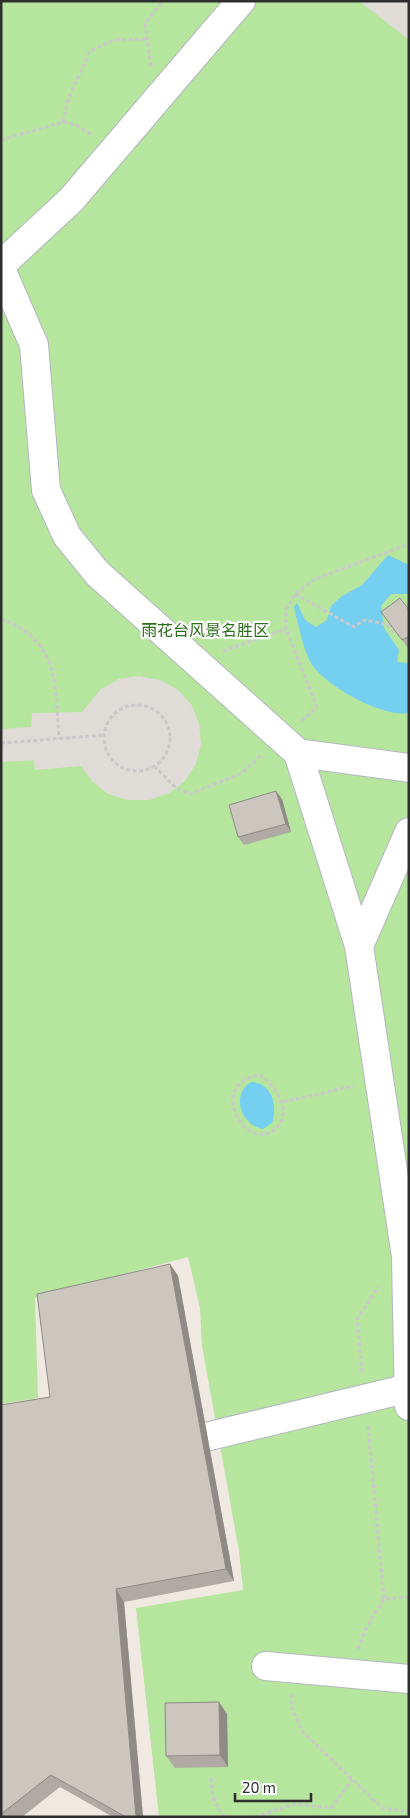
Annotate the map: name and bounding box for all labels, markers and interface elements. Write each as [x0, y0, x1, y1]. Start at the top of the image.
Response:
park label: 雨花台风景名胜区 [141, 620, 269, 639]
scale bar [235, 1770, 311, 1802]
text: 20 m [242, 1778, 276, 1796]

